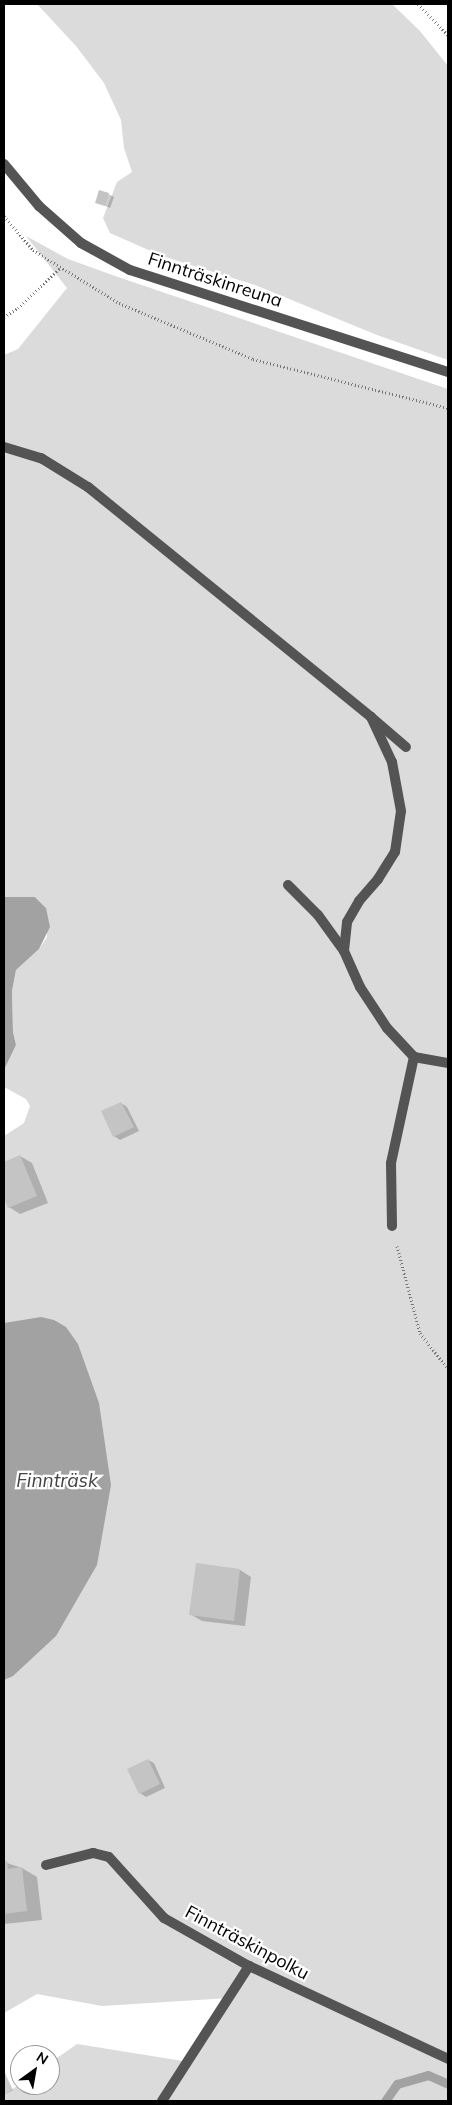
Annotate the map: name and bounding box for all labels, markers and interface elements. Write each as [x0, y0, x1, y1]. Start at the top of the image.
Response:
street label: Finnträskinreuna [145, 248, 285, 312]
water label: Finnträsk [16, 1470, 98, 1492]
street label: Finnträskinpolku [181, 1901, 313, 1985]
north arrow [10, 2045, 60, 2095]
text: N [33, 2048, 52, 2069]

